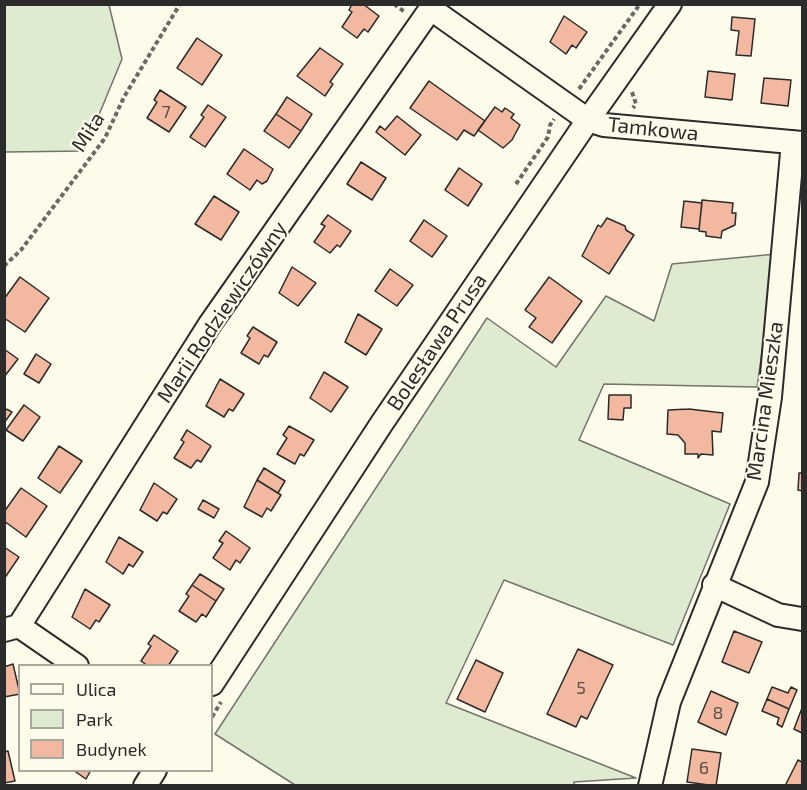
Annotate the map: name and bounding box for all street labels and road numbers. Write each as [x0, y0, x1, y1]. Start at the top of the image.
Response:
street label: Miła [66, 108, 110, 156]
street label: Tamkowa [606, 112, 700, 146]
street label: Marii Rodziewiczówny [152, 216, 292, 408]
street label: Bolesława Prusa [382, 269, 492, 415]
street label: Marcina Mieszka [741, 320, 789, 482]

